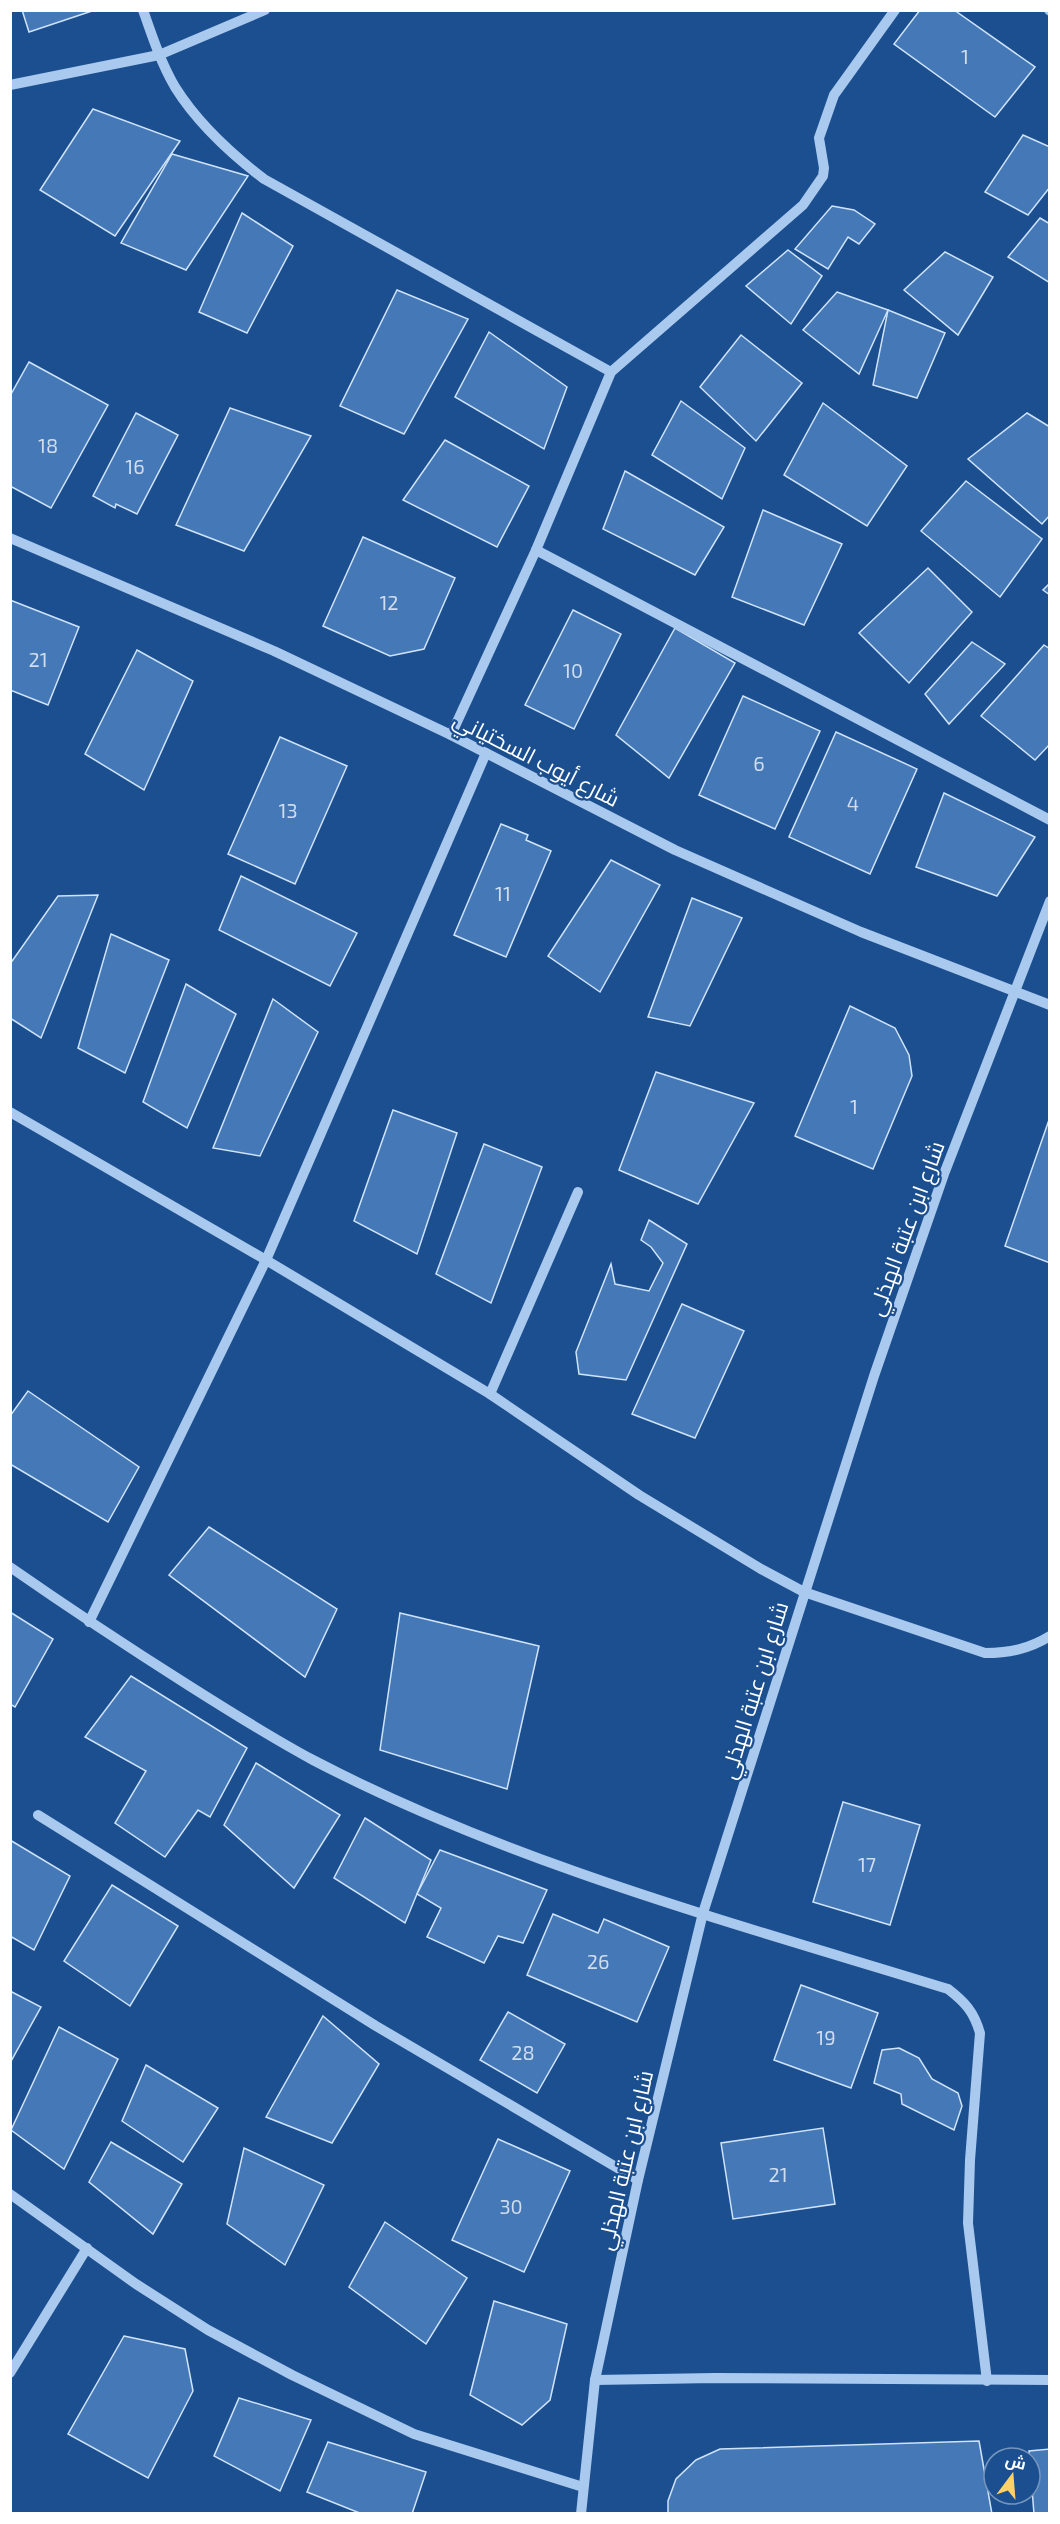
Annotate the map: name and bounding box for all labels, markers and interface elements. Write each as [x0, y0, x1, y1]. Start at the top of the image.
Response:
house number: 1 [961, 44, 969, 68]
house number: 18 [38, 433, 58, 457]
house number: 16 [125, 454, 145, 478]
house number: 12 [379, 590, 399, 614]
house number: 21 [28, 647, 48, 671]
house number: 10 [563, 658, 583, 682]
street label: شارع أيوب السختياني [447, 705, 625, 816]
house number: 6 [753, 751, 765, 775]
house number: 4 [847, 791, 859, 815]
house number: 13 [278, 798, 298, 822]
house number: 11 [495, 881, 511, 905]
house number: 1 [850, 1094, 858, 1118]
street label: شارع ابن عتبة الهذلي [861, 1137, 953, 1321]
street label: شارع ابن عتبة الهذلي [714, 1598, 797, 1783]
house number: 17 [858, 1852, 876, 1876]
house number: 26 [587, 1949, 609, 1973]
house number: 19 [816, 2025, 836, 2049]
house number: 28 [511, 2040, 535, 2064]
street label: شارع ابن عتبة الهذلي [591, 2067, 662, 2254]
house number: 21 [768, 2162, 788, 2186]
house number: 30 [499, 2194, 523, 2218]
north arrow [982, 2446, 1042, 2506]
text: ش [1004, 2449, 1029, 2474]

